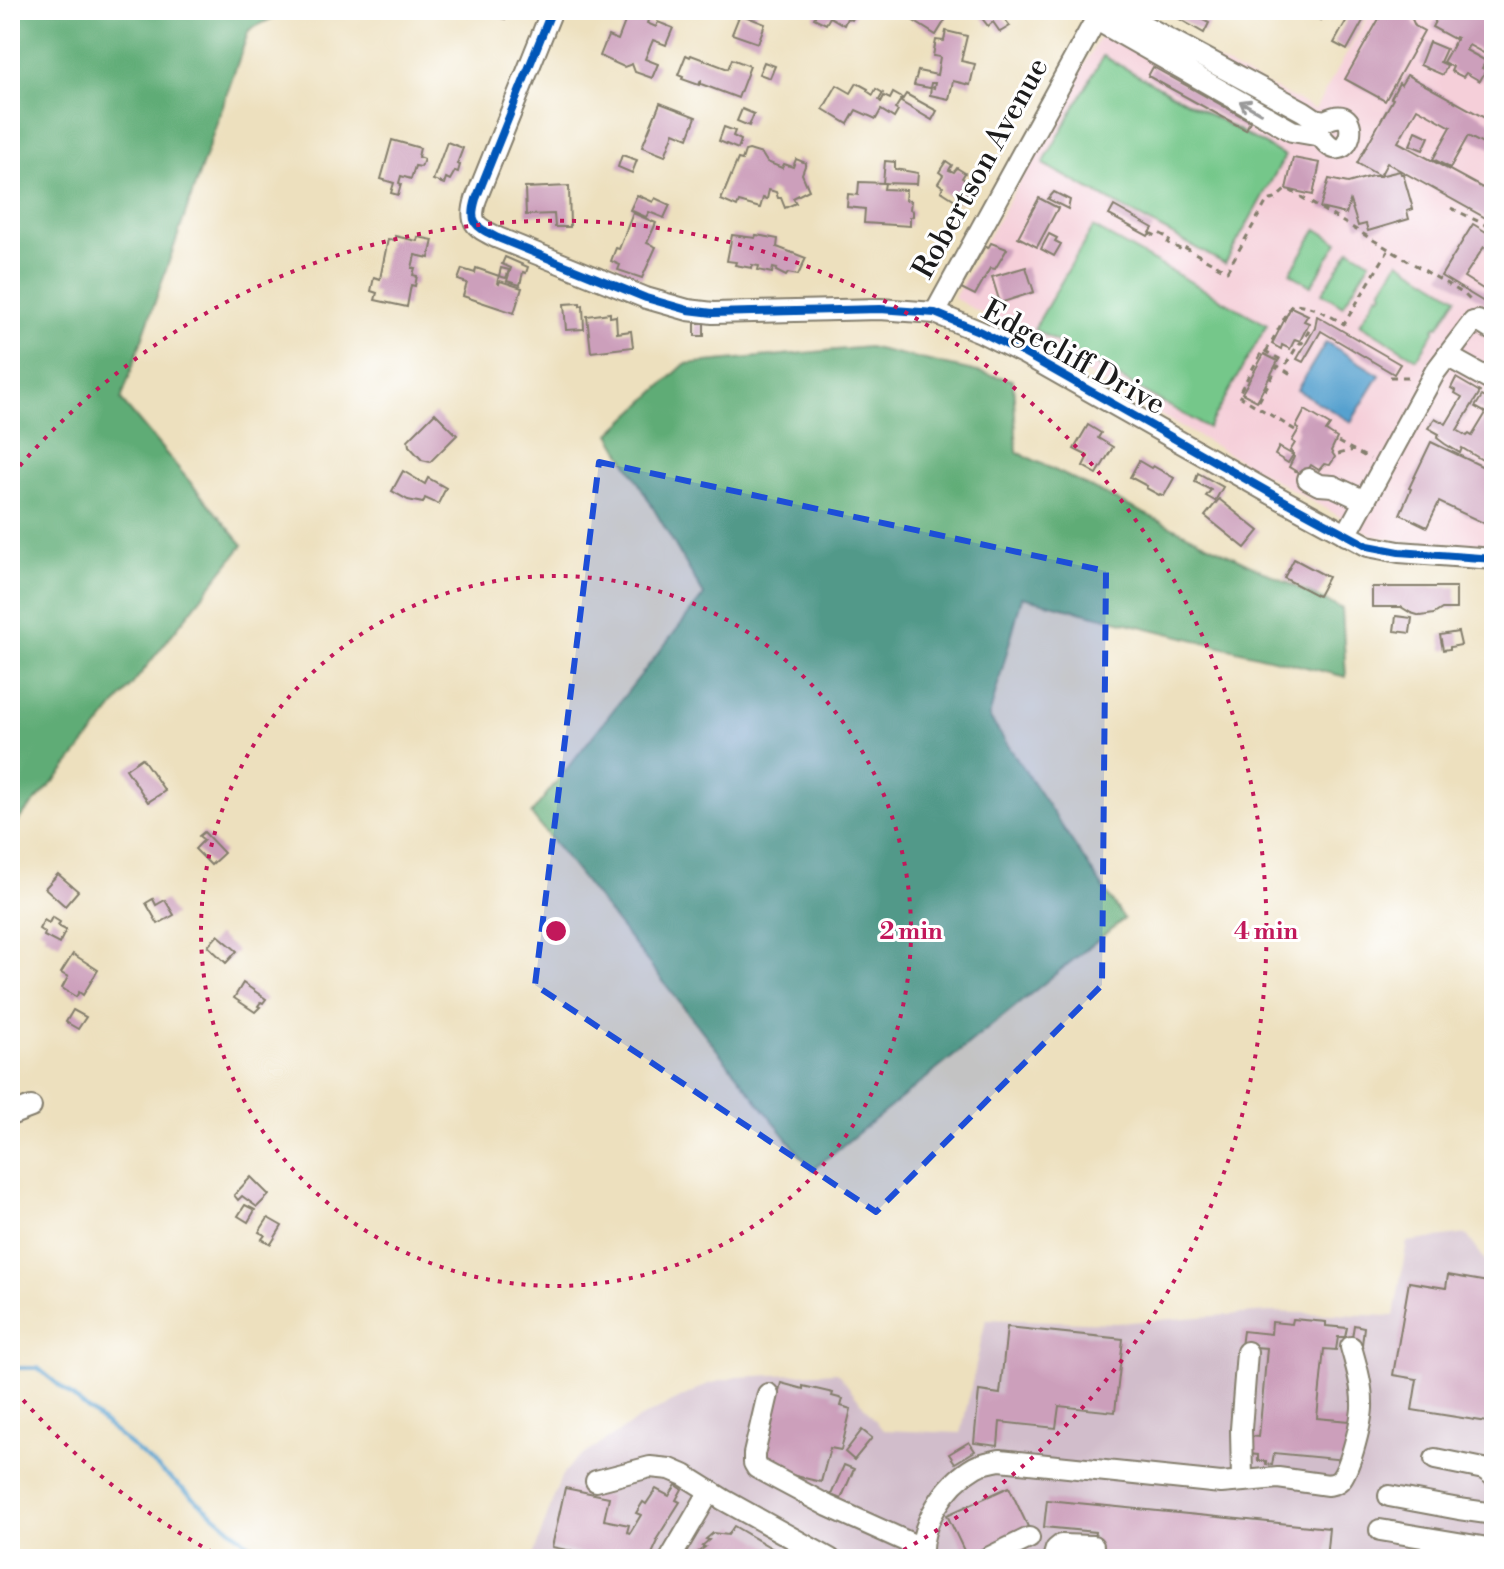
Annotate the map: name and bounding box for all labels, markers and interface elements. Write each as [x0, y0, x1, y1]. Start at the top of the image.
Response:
street label: Robertson Avenue [904, 51, 1057, 286]
one-way arrow [1239, 98, 1262, 114]
street label: Edgecliff Drive [975, 292, 1172, 424]
centre of rings [542, 917, 570, 945]
text: 2 min [879, 917, 943, 947]
text: 4 min [1234, 917, 1298, 947]

